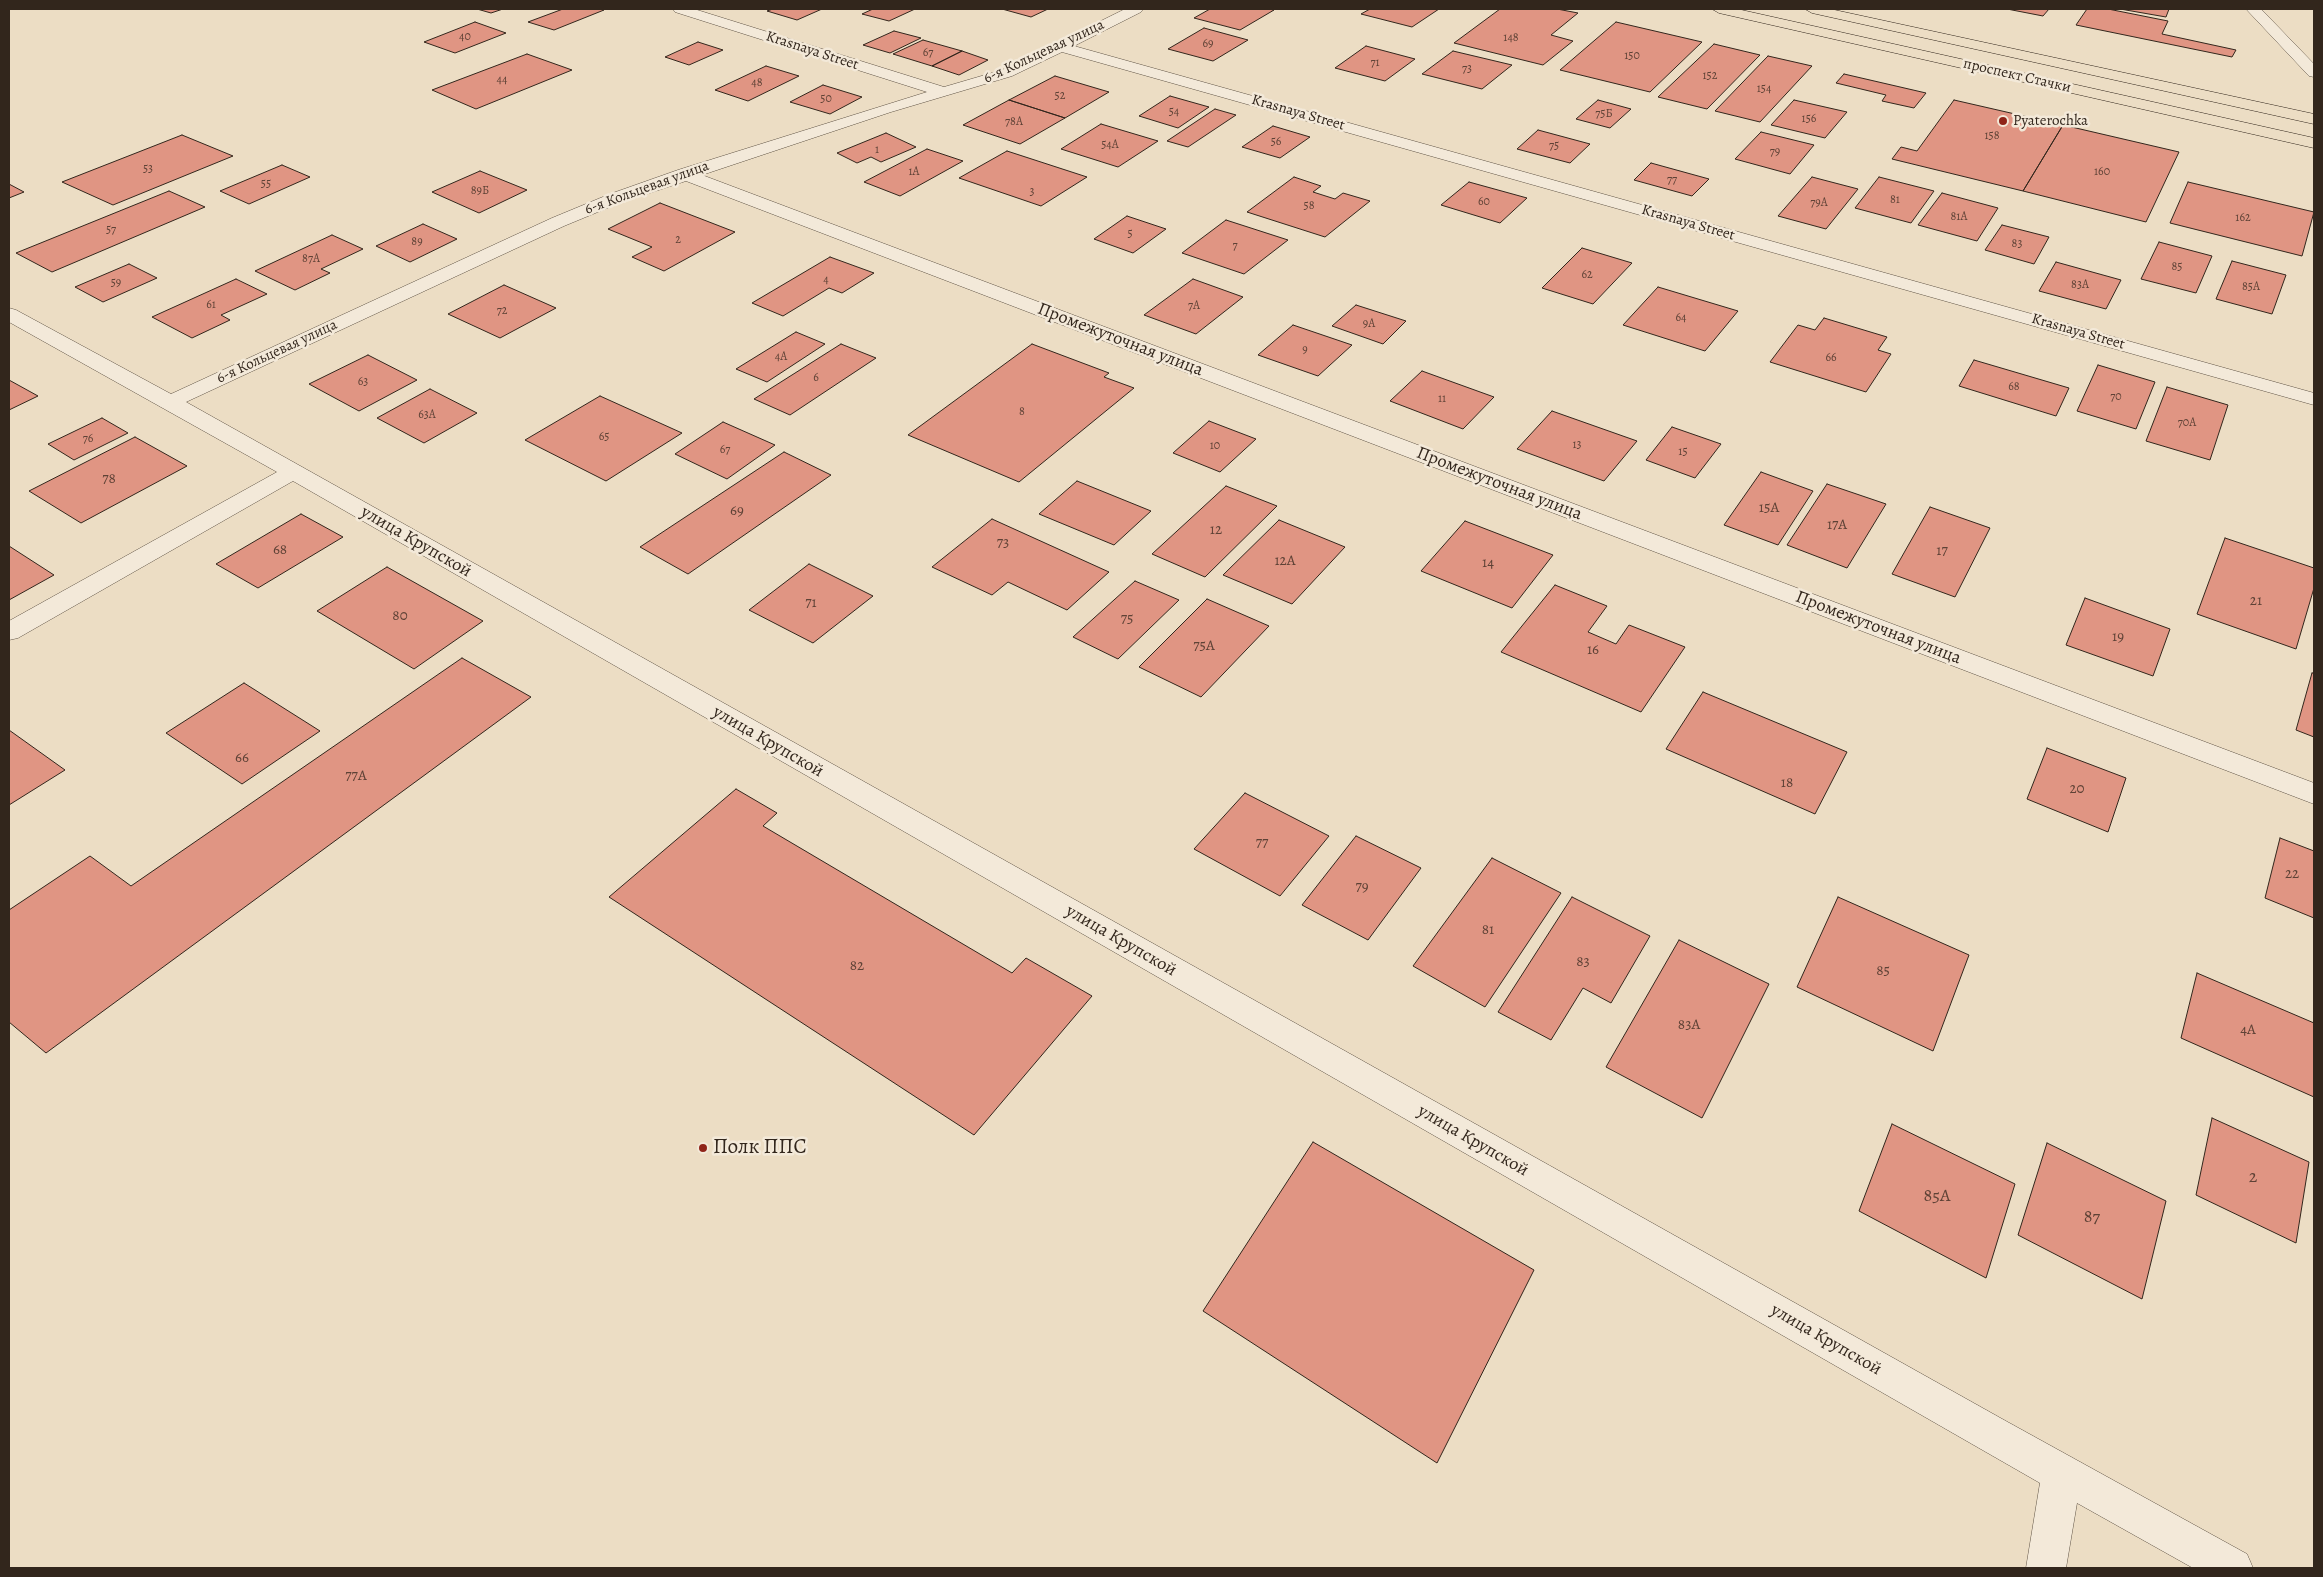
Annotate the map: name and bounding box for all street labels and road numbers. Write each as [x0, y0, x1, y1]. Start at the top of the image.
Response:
street label: 6-я Кольцевая улица [981, 16, 1107, 88]
street label: Krasnaya Street [763, 28, 861, 74]
street label: проспект Стачки [1961, 55, 2073, 97]
street label: Krasnaya Street [1249, 91, 1347, 135]
street label: 6-я Кольцевая улица [582, 157, 712, 219]
street label: Krasnaya Street [1639, 201, 1737, 245]
street label: Промежуточная улица [1034, 298, 1206, 382]
street label: Krasnaya Street [2029, 310, 2127, 354]
street label: 6-я Кольцевая улица [214, 316, 340, 388]
street label: Промежуточная улица [1413, 442, 1585, 526]
street label: улица Крупской [357, 501, 475, 583]
street label: Промежуточная улица [1792, 586, 1964, 670]
street label: улица Крупской [709, 701, 827, 783]
street label: улица Крупской [1062, 900, 1180, 982]
street label: улица Крупской [1414, 1100, 1532, 1182]
street label: улица Крупской [1767, 1299, 1885, 1381]

